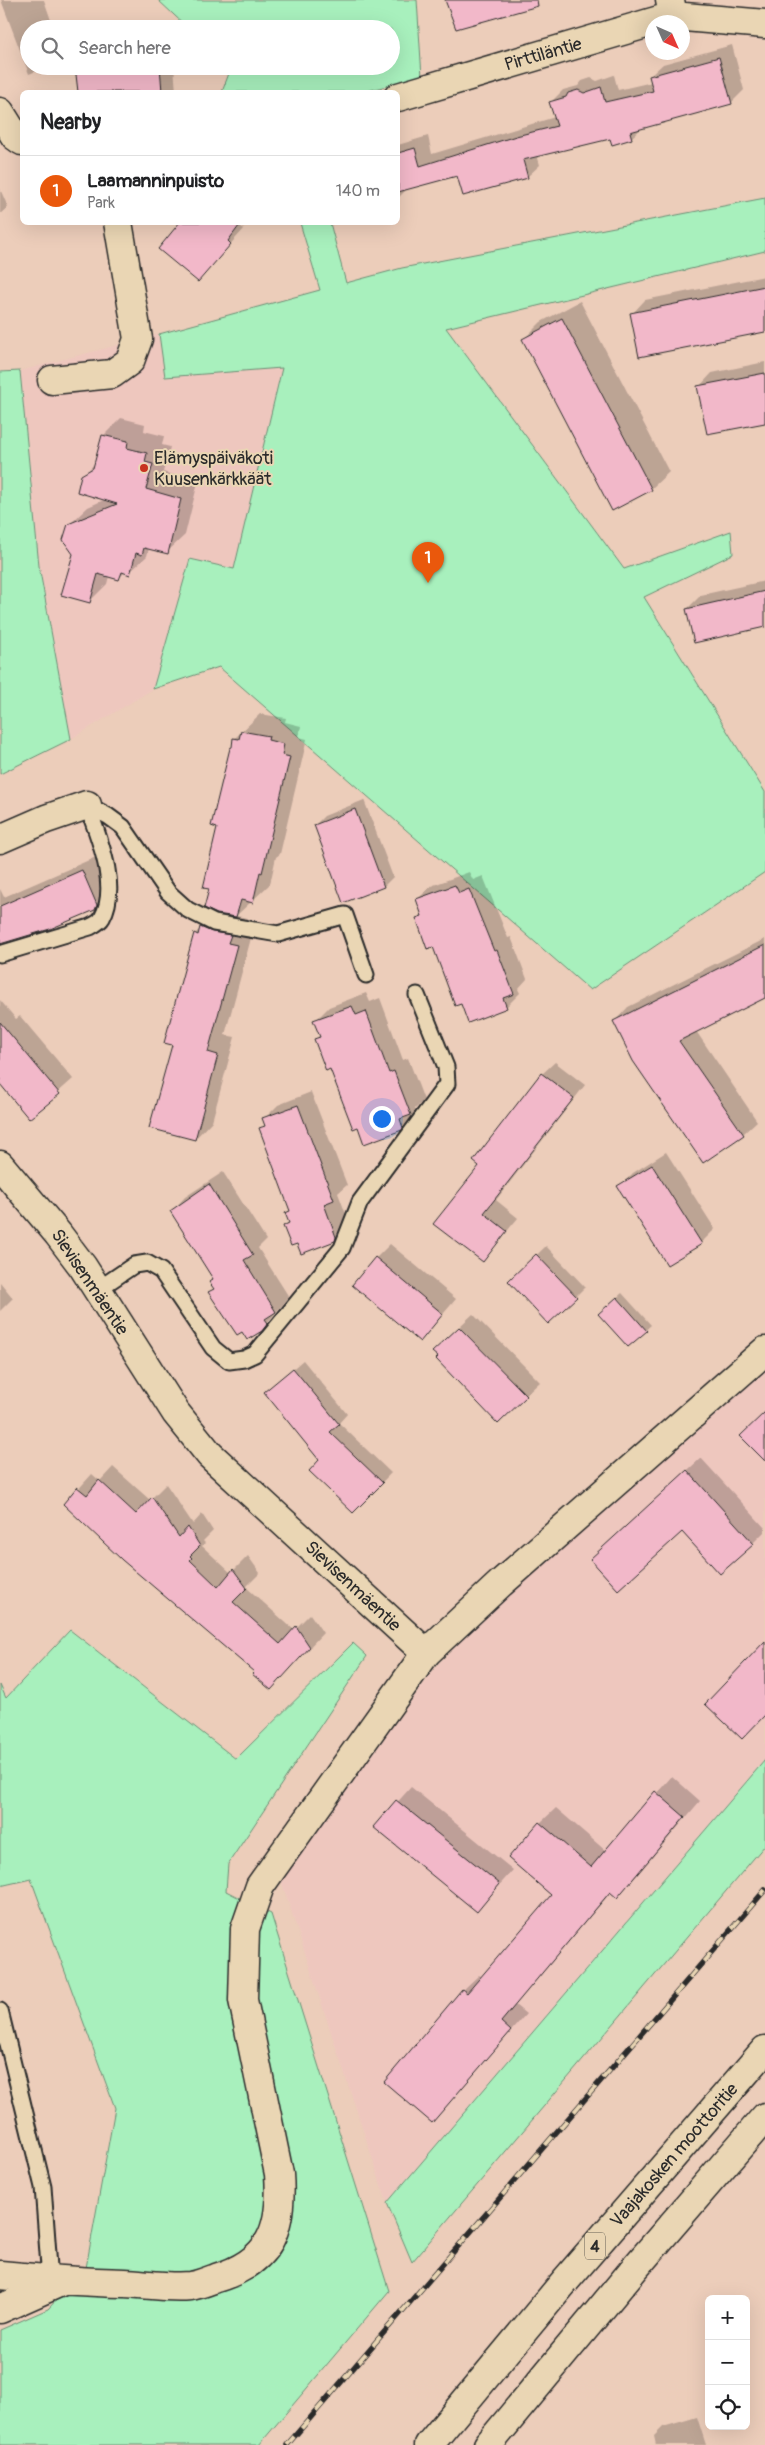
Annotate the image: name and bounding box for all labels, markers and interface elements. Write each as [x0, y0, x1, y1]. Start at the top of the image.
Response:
north arrow [645, 15, 690, 60]
search box [20, 20, 400, 75]
street label: Pirttiläntie [502, 32, 585, 76]
icon: search [38, 34, 66, 62]
text: Search here [78, 36, 171, 60]
text: Nearby [40, 109, 101, 136]
text: Laamanninpuisto [87, 169, 224, 193]
text: 1 [53, 181, 59, 201]
text: 140 m [336, 181, 380, 201]
text: Park [87, 193, 115, 213]
place label: Elämyspäiväkoti Kuusenkärkkäät [154, 447, 273, 491]
marker: Elämyspäiväkoti Kuusenkärkkäät [138, 462, 150, 474]
pin: 1 [412, 542, 444, 583]
your location [369, 1106, 395, 1132]
street label: Sievisenmäentie [46, 1225, 134, 1340]
street label: Sievisenmäentie [300, 1536, 406, 1637]
street label: Vaajakosken moottoritie [605, 2078, 743, 2232]
road number: 4 [585, 2232, 605, 2260]
map controls [705, 2295, 750, 2430]
button: + [705, 2295, 750, 2340]
button: − [705, 2340, 750, 2385]
button: locate [705, 2385, 750, 2430]

